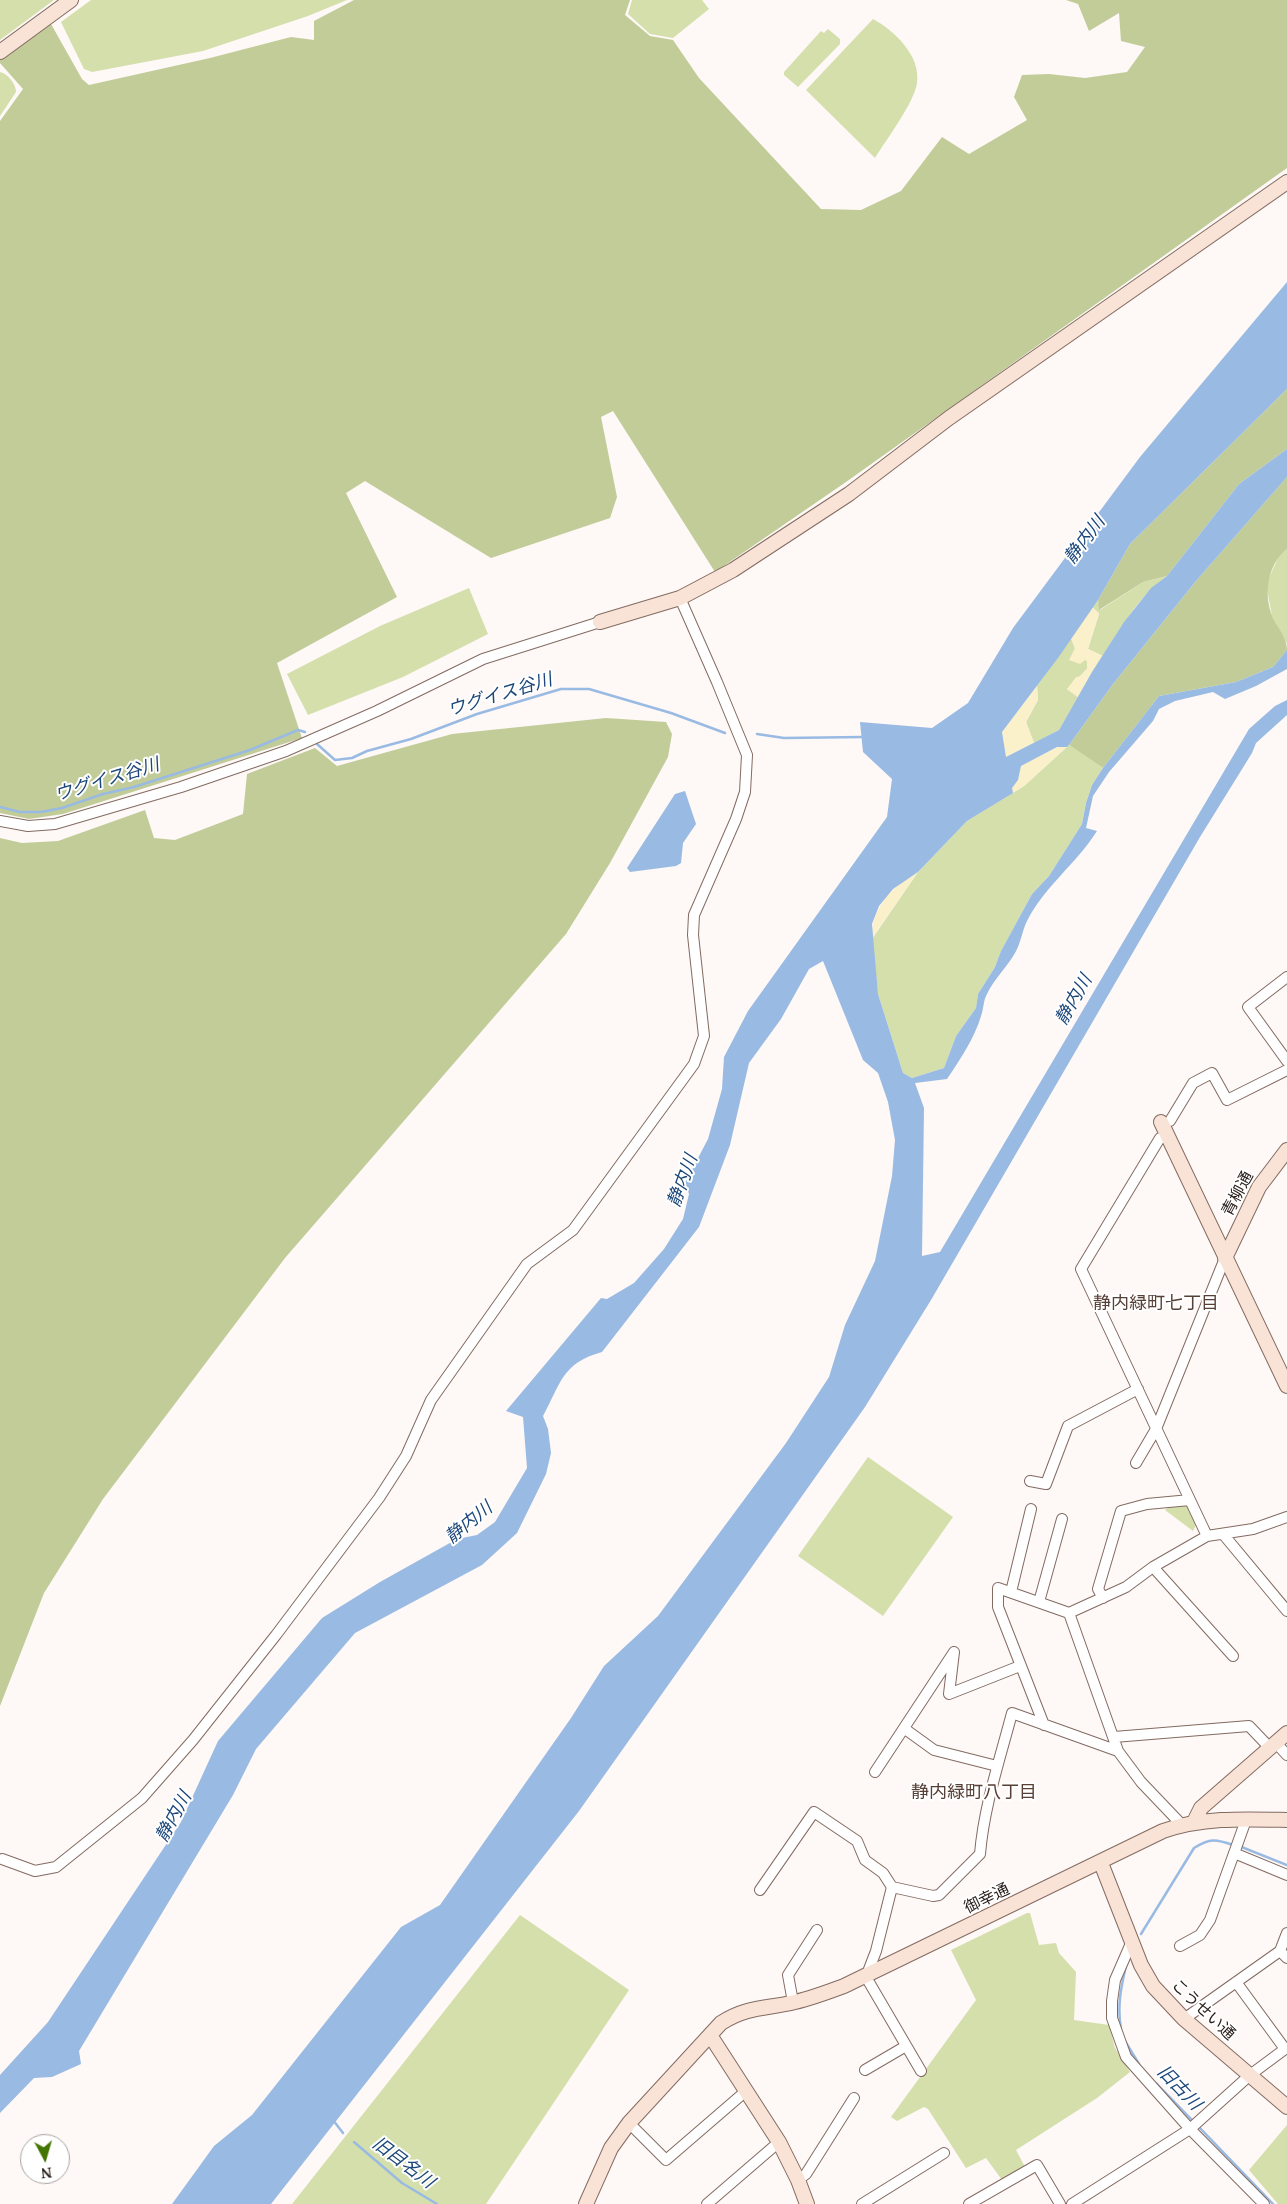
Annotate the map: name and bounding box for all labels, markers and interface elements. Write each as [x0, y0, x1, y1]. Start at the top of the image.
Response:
water label: 静内川 [1060, 512, 1110, 568]
water label: ウグイス谷川 [445, 669, 555, 721]
water label: ウグイス谷川 [52, 754, 162, 806]
water label: 静内川 [1051, 971, 1097, 1029]
water label: 静内川 [664, 1152, 702, 1210]
street label: 青柳通 [1218, 1168, 1258, 1220]
district label: 静内緑町七丁目 [1093, 1293, 1219, 1315]
water label: 静内川 [441, 1498, 497, 1548]
district label: 静内緑町八丁目 [911, 1782, 1037, 1804]
water label: 静内川 [151, 1788, 197, 1846]
street label: 御幸通 [961, 1880, 1013, 1918]
street label: こうせい通 [1167, 1976, 1239, 2044]
water label: 旧古川 [1152, 2061, 1206, 2115]
water label: 旧目名川 [368, 2133, 438, 2193]
north arrow [20, 2134, 70, 2184]
text: N [40, 2163, 53, 2183]

